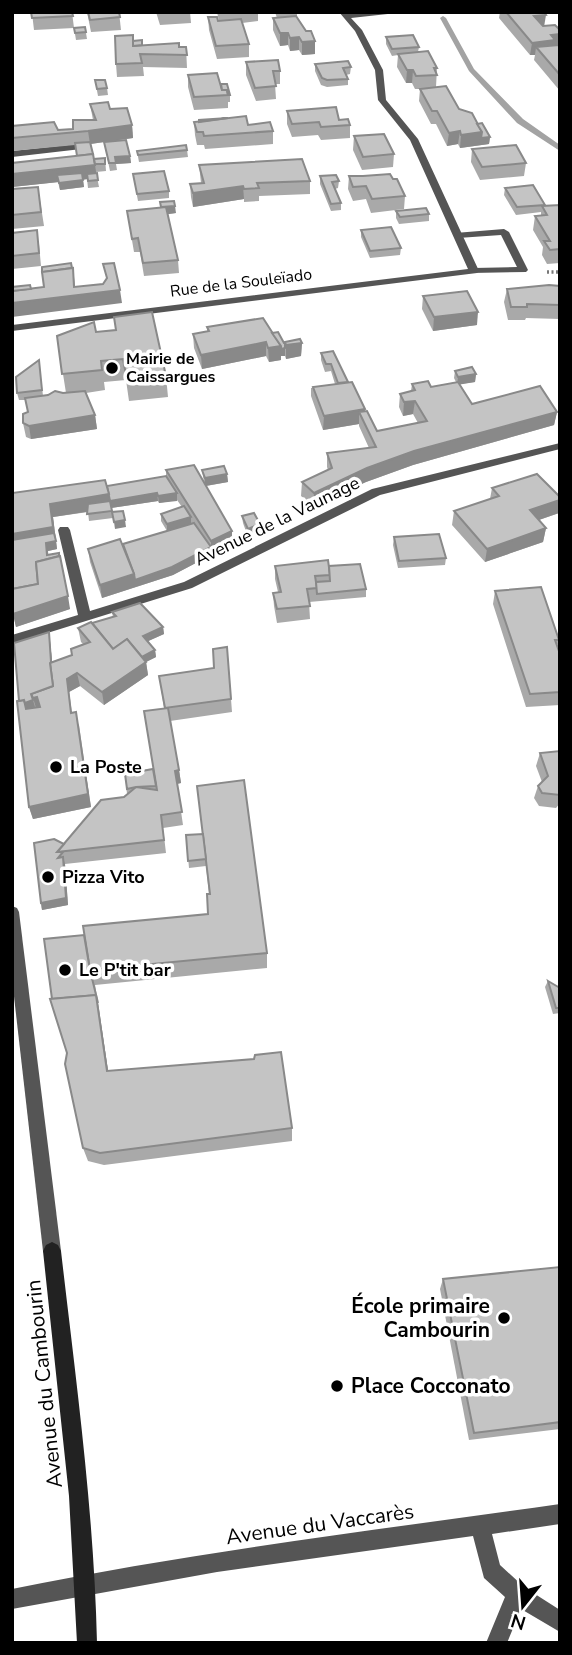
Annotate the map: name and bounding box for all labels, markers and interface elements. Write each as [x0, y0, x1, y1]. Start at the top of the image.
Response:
street label: Rue de la Souleïado [169, 263, 313, 303]
place label: Mairie de Caissargues [126, 348, 216, 388]
marker: Mairie de Caissargues [104, 360, 120, 376]
street label: Avenue de la Vaunage [190, 471, 364, 571]
place label: La Poste [70, 755, 142, 779]
marker: La Poste [48, 759, 64, 775]
place label: Pizza Vito [62, 865, 145, 889]
marker: Pizza Vito [40, 869, 56, 885]
place label: Le P'tit bar [79, 958, 171, 982]
marker: Le P'tit bar [57, 962, 73, 978]
street label: Avenue du Cambourin [19, 1279, 69, 1489]
place label: École primaire Cambourin [351, 1292, 490, 1344]
marker: École primaire Cambourin [496, 1310, 512, 1326]
place label: Place Cocconato [351, 1372, 511, 1400]
marker: Place Cocconato [329, 1378, 345, 1394]
street label: Avenue du Vaccarès [224, 1497, 416, 1551]
north arrow [488, 1571, 558, 1641]
text: N [508, 1607, 529, 1636]

